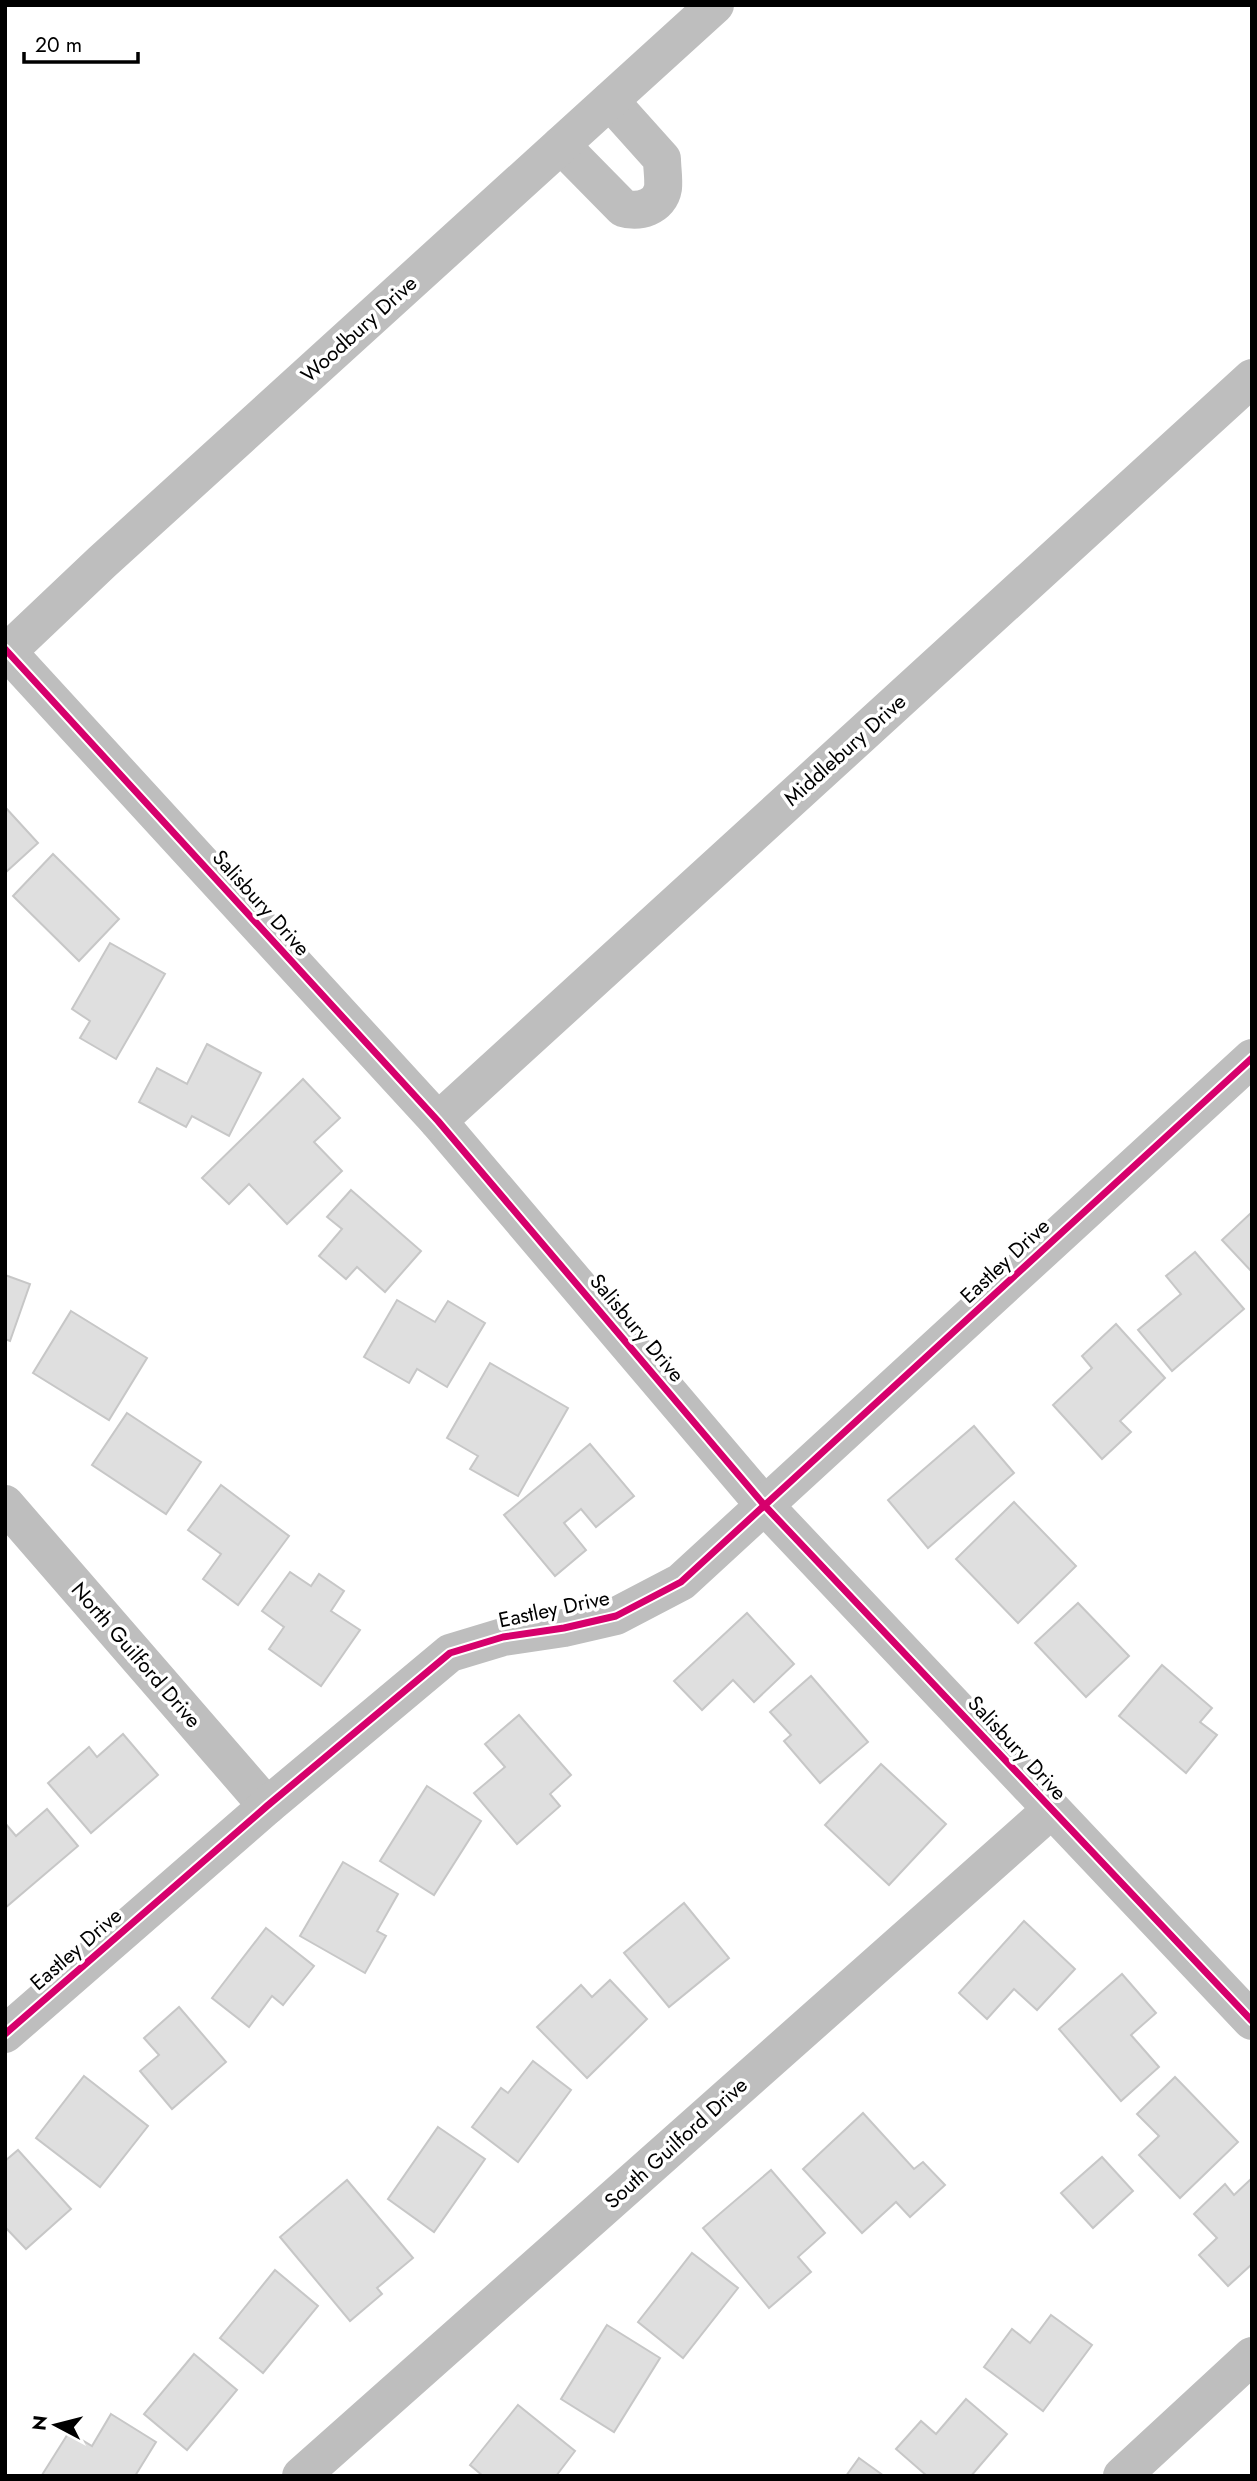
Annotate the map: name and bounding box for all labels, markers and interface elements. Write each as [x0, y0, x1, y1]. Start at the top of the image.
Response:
scale bar [24, 21, 138, 65]
text: 20 m [35, 30, 82, 60]
street label: Woodbury Drive [294, 269, 424, 389]
street label: Middlebury Drive [777, 687, 913, 813]
street label: Salisbury Drive [205, 843, 317, 963]
street label: Eastley Drive [954, 1211, 1057, 1310]
street label: Salisbury Drive [583, 1267, 691, 1389]
street label: North Guilford Drive [64, 1576, 208, 1735]
street label: Eastley Drive [496, 1583, 612, 1635]
street label: Salisbury Drive [961, 1689, 1074, 1807]
street label: Eastley Drive [24, 1901, 129, 1997]
street label: South Guilford Drive [598, 2070, 754, 2216]
north arrow [21, 2390, 91, 2460]
text: N [25, 2414, 54, 2432]

